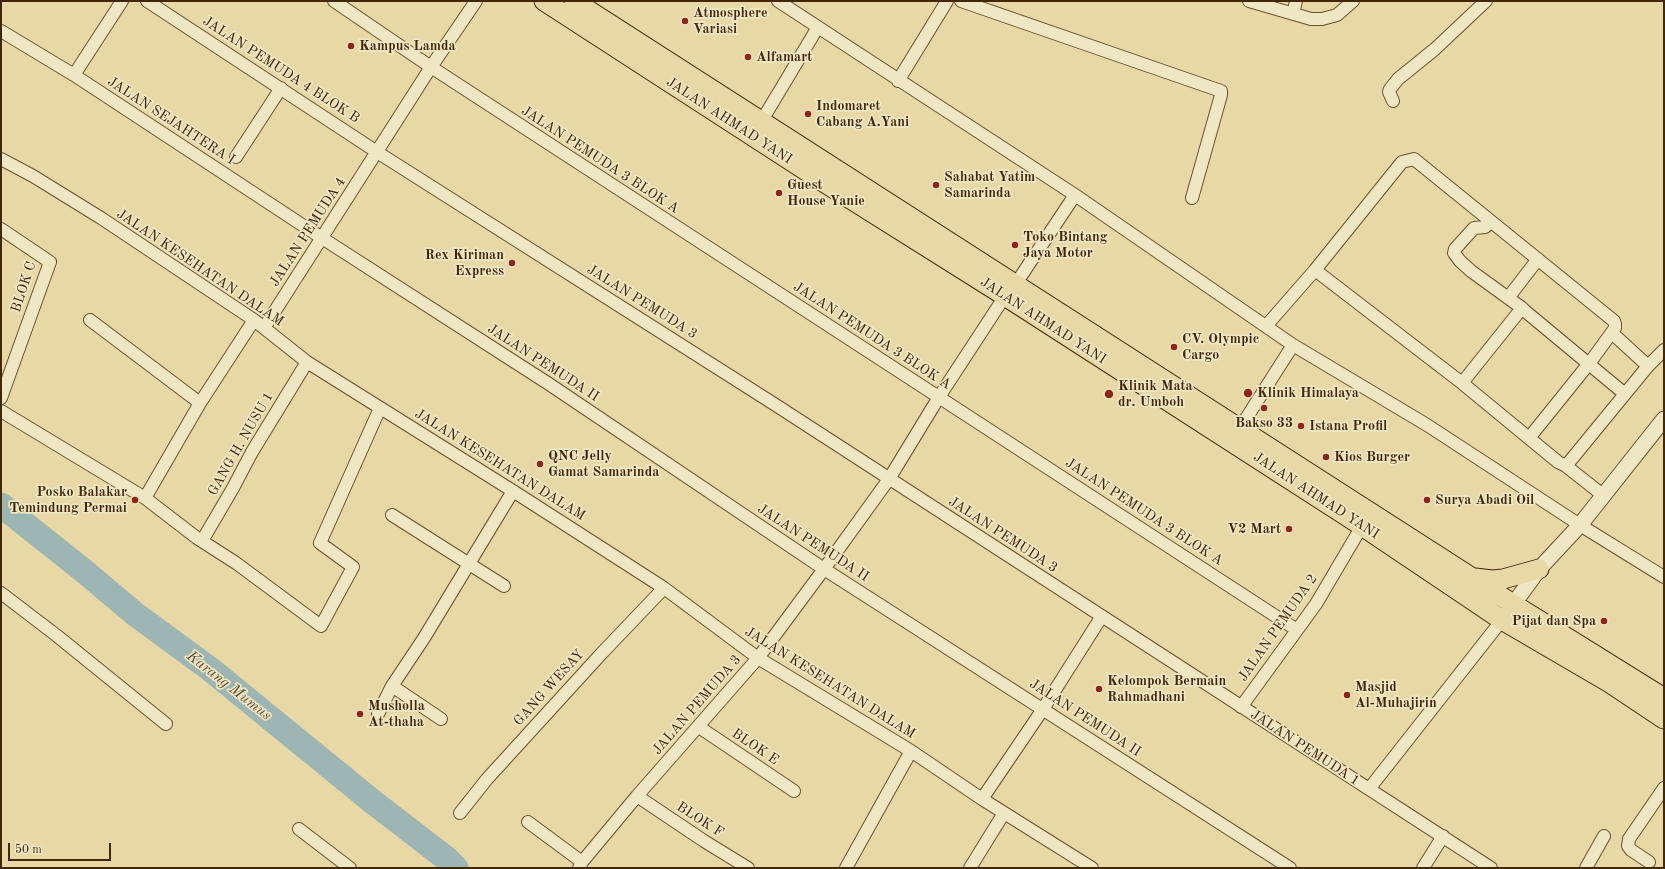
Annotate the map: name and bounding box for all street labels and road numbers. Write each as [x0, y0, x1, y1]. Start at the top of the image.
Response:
street label: JALAN PEMUDA 4 BLOK B [199, 13, 363, 127]
street label: JALAN SEJAHTERA I [104, 73, 238, 169]
street label: JALAN AHMAD YANI [663, 74, 795, 168]
street label: JALAN PEMUDA 3 BLOK A [518, 103, 682, 217]
street label: JALAN PEMUDA 4 [266, 174, 350, 290]
street label: JALAN KESEHATAN DALAM [113, 206, 287, 330]
street label: BLOK C [8, 259, 40, 315]
street label: JALAN PEMUDA 3 [584, 261, 700, 343]
street label: JALAN AHMAD YANI [977, 274, 1109, 368]
street label: JALAN PEMUDA 3 BLOK A [790, 279, 954, 393]
street label: JALAN PEMUDA II [484, 321, 602, 405]
street label: GANG H. NUSU 1 [204, 389, 278, 499]
street label: JALAN KESEHATAN DALAM [412, 405, 588, 525]
street label: JALAN AHMAD YANI [1250, 449, 1382, 543]
street label: JALAN PEMUDA 3 BLOK A [1062, 455, 1226, 569]
street label: JALAN PEMUDA 3 [945, 493, 1061, 577]
street label: JALAN PEMUDA II [754, 501, 872, 585]
street label: JALAN PEMUDA 2 [1235, 571, 1321, 685]
street label: JALAN KESEHATAN DALAM [742, 623, 918, 743]
street label: GANG WESAY [510, 646, 588, 730]
street label: JALAN PEMUDA 3 [649, 652, 745, 758]
street label: JALAN PEMUDA II [1026, 676, 1144, 760]
street label: JALAN PEMUDA 1 [1247, 706, 1363, 790]
street label: BLOK E [728, 725, 782, 769]
street label: BLOK F [673, 799, 727, 841]

